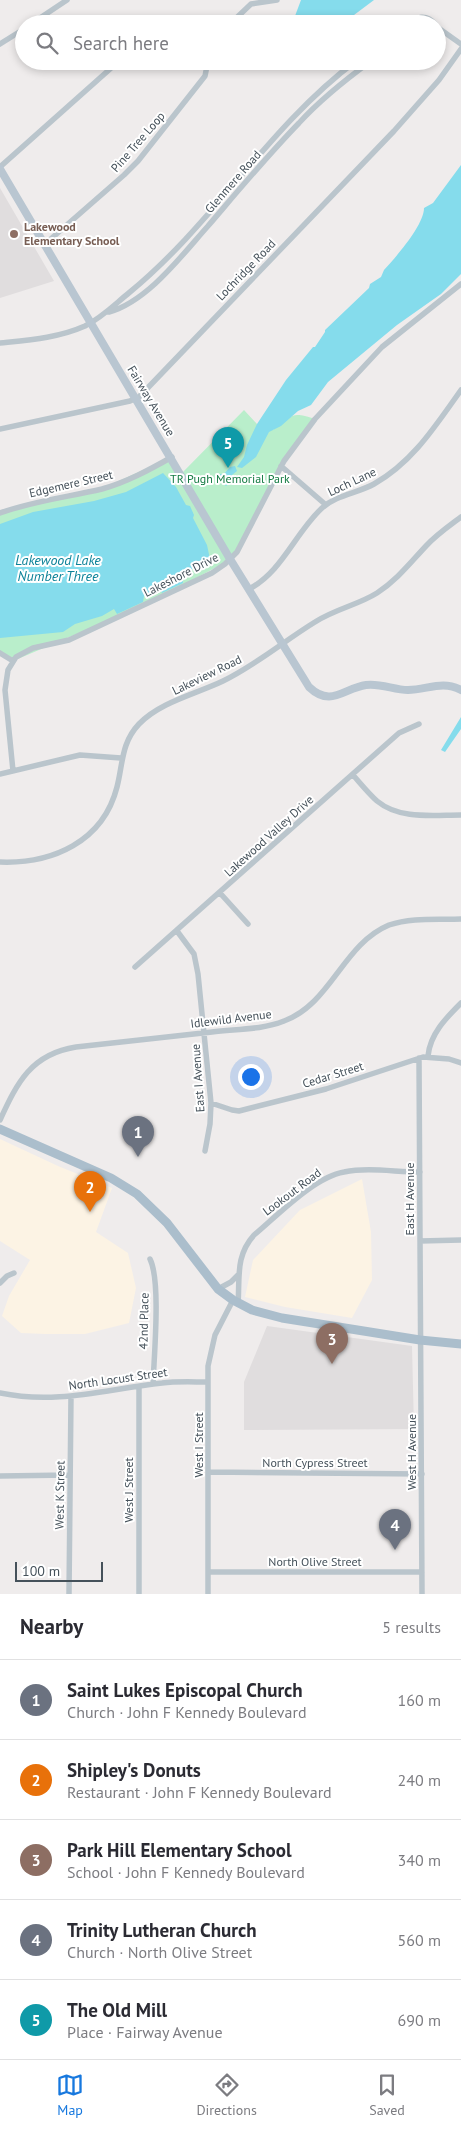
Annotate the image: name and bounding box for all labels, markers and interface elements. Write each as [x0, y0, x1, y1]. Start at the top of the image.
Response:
search box [15, 15, 446, 70]
icon: search [33, 29, 61, 57]
text: Search here [73, 31, 169, 55]
street label: Pine Tree Loop [107, 108, 168, 175]
street label: Glenmere Road [201, 147, 264, 216]
place label: Lakewood Elementary School [24, 219, 120, 248]
marker: Lakewood Elementary School [8, 228, 20, 240]
street label: Lochridge Road [213, 236, 278, 303]
street label: Fairway Avenue [124, 363, 178, 439]
pin: 5 [212, 427, 244, 468]
street label: Loch Lane [325, 464, 378, 499]
street label: Edgemere Street [28, 467, 114, 500]
park label: TR Pugh Memorial Park [170, 471, 290, 486]
street label: Lakeshore Drive [141, 549, 221, 600]
water label: Lakewood Lake Number Three [15, 551, 101, 585]
street label: Lakeview Road [170, 651, 244, 698]
street label: Lakewood Valley Drive [221, 792, 316, 880]
street label: Idlewild Avenue [189, 1006, 272, 1031]
street label: East I Avenue [188, 1043, 207, 1113]
street label: Cedar Street [301, 1058, 365, 1091]
your location [238, 1064, 264, 1090]
pin: 1 [122, 1116, 154, 1157]
street label: East H Avenue [402, 1162, 417, 1236]
street label: Lookout Road [259, 1165, 324, 1219]
pin: 2 [74, 1171, 106, 1212]
street label: 42nd Place [136, 1293, 151, 1349]
pin: 3 [316, 1323, 348, 1364]
street label: North Locust Street [68, 1364, 168, 1393]
street label: West I Street [191, 1412, 206, 1478]
street label: West H Avenue [404, 1414, 419, 1490]
street label: North Cypress Street [262, 1455, 368, 1470]
street label: West J Street [121, 1457, 136, 1523]
street label: West K Street [51, 1461, 68, 1529]
pin: 4 [379, 1509, 411, 1550]
street label: North Olive Street [268, 1554, 362, 1569]
scale bar [15, 1559, 102, 1582]
text: 100 m [22, 1562, 60, 1580]
text: Nearby [20, 1613, 83, 1640]
text: 5 results [382, 1617, 441, 1637]
text: Saint Lukes Episcopal Church [67, 1678, 303, 1702]
text: 1 [31, 1690, 41, 1710]
text: 160 m [398, 1690, 441, 1710]
text: Church · John F Kennedy Boulevard [67, 1702, 307, 1722]
text: Shipley's Donuts [67, 1758, 201, 1782]
text: 2 [31, 1770, 41, 1790]
text: 240 m [398, 1770, 441, 1790]
text: Restaurant · John F Kennedy Boulevard [67, 1782, 332, 1802]
text: Park Hill Elementary School [67, 1838, 291, 1862]
text: 3 [31, 1850, 41, 1870]
text: 340 m [398, 1850, 441, 1870]
text: School · John F Kennedy Boulevard [67, 1862, 305, 1882]
text: Trinity Lutheran Church [67, 1918, 257, 1942]
text: 4 [31, 1930, 41, 1950]
text: 560 m [398, 1930, 441, 1950]
text: Church · North Olive Street [67, 1942, 252, 1962]
text: The Old Mill [67, 1998, 167, 2022]
text: 5 [31, 2010, 41, 2030]
text: 690 m [398, 2010, 441, 2030]
text: Place · Fairway Avenue [67, 2022, 223, 2042]
tab: Map [56, 2071, 84, 2119]
tab: Directions [196, 2071, 257, 2119]
tab: Saved [369, 2071, 405, 2119]

